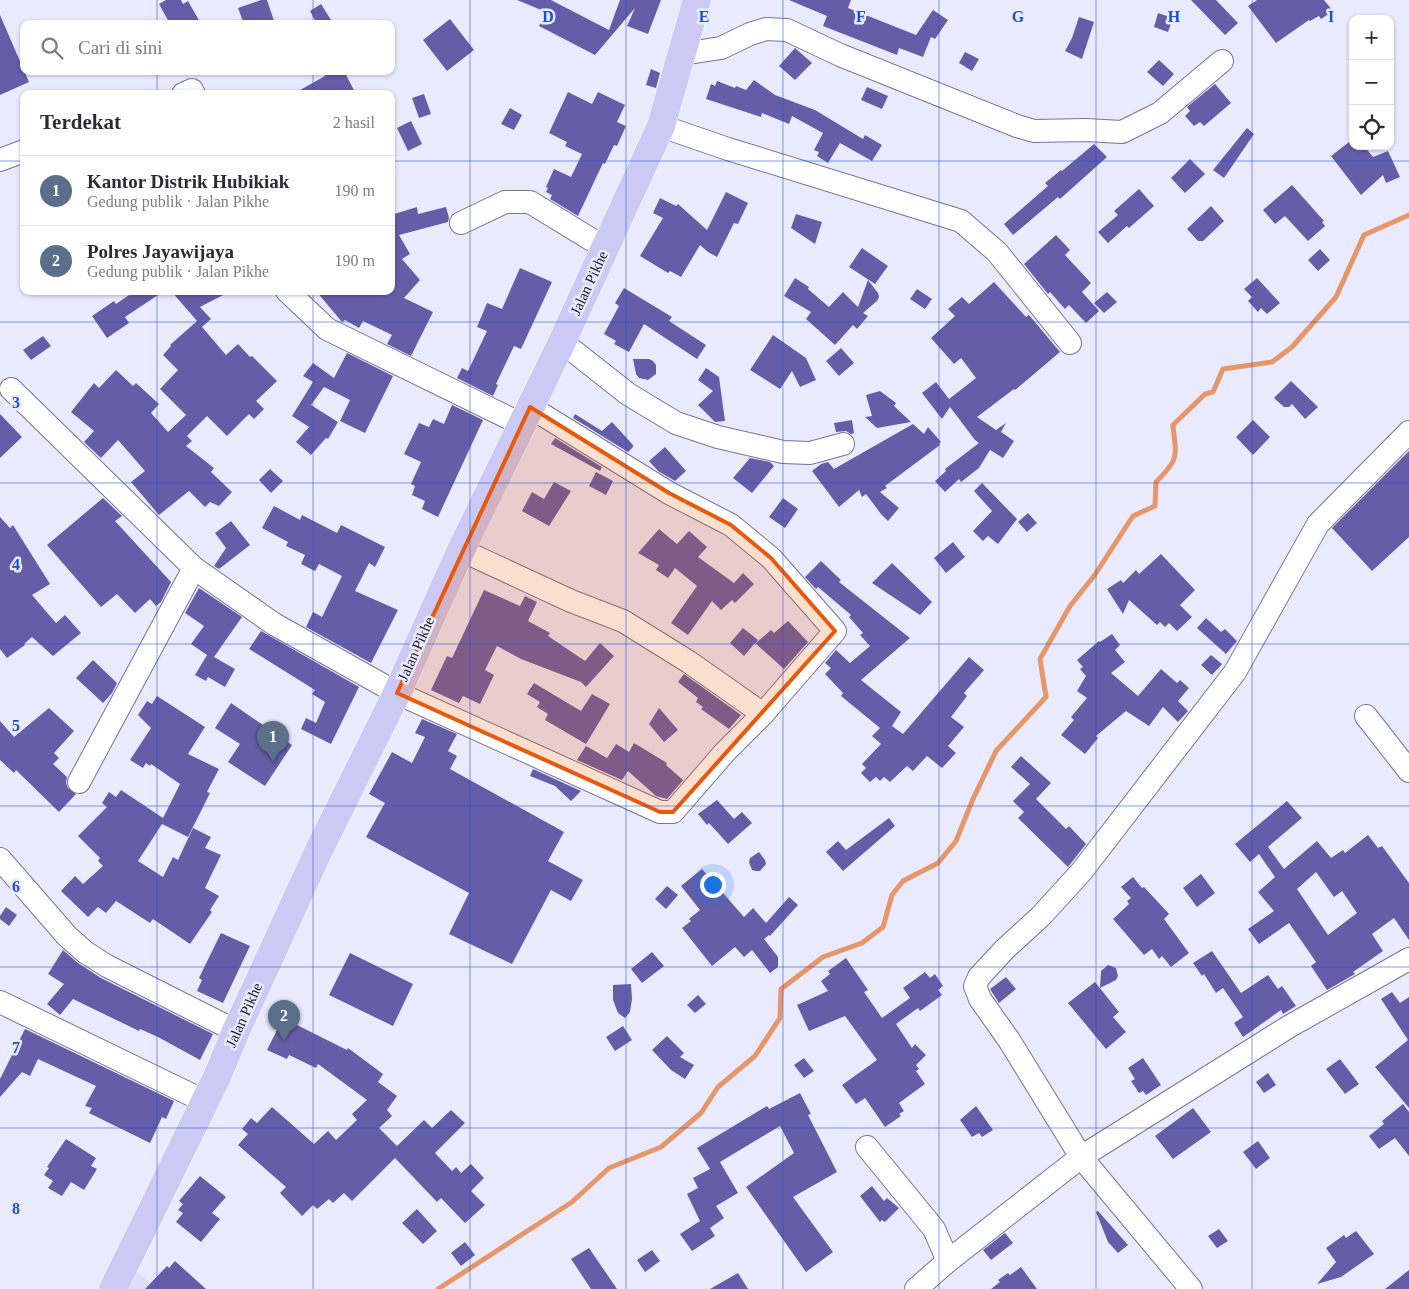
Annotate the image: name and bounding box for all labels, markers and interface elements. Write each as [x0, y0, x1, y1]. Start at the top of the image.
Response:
text: D [542, 8, 554, 25]
text: E [699, 8, 709, 25]
text: F [856, 8, 866, 25]
text: G [1012, 8, 1025, 25]
text: H [1168, 8, 1181, 25]
text: I [1328, 8, 1334, 25]
map controls [1349, 15, 1394, 150]
button: + [1349, 15, 1394, 60]
search box [20, 20, 395, 75]
icon: search [38, 34, 66, 62]
text: Cari di sini [78, 37, 162, 58]
button: − [1349, 60, 1394, 105]
button: locate [1349, 105, 1394, 150]
text: Terdekat [40, 110, 121, 134]
text: 2 hasil [333, 114, 375, 131]
text: Kantor Distrik Hubikiak [87, 171, 289, 192]
text: 1 [52, 182, 60, 199]
text: 190 m [335, 182, 375, 199]
text: Gedung publik · Jalan Pikhe [87, 193, 269, 210]
text: Polres Jayawijaya [87, 241, 234, 262]
street label: Jalan Pikhe [567, 248, 611, 318]
text: 2 [52, 252, 60, 269]
text: 190 m [335, 252, 375, 269]
text: Gedung publik · Jalan Pikhe [87, 263, 269, 280]
text: 3 [12, 394, 20, 411]
text: 4 [12, 556, 20, 573]
street label: Jalan Pikhe [395, 614, 437, 684]
text: 5 [12, 717, 20, 734]
pin: 1 [257, 721, 289, 762]
your location [700, 872, 726, 898]
text: 6 [12, 878, 20, 895]
street label: Jalan Pikhe [223, 980, 265, 1050]
pin: 2 [268, 1000, 300, 1041]
text: 7 [12, 1039, 20, 1056]
text: 8 [12, 1200, 20, 1217]

